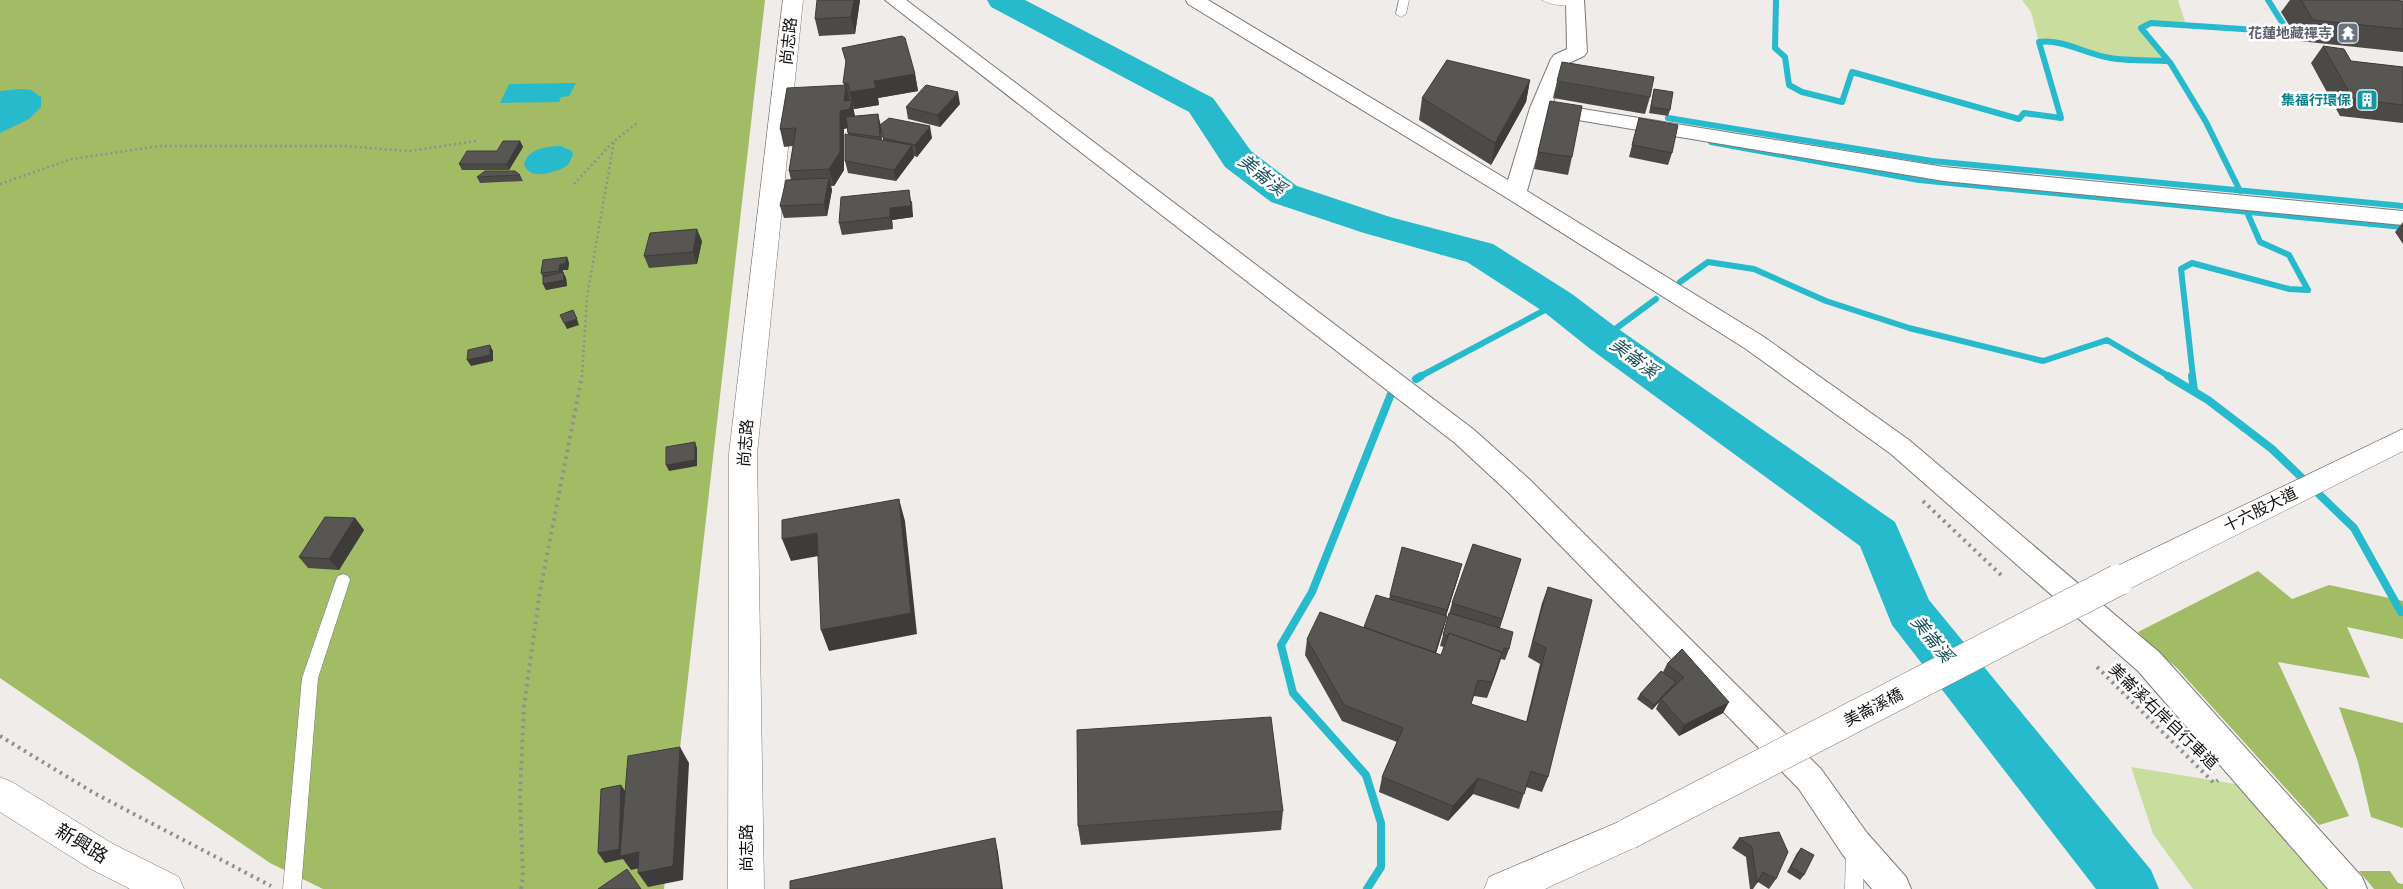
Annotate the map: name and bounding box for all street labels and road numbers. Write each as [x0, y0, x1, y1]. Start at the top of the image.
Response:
street label: 尚志路 [777, 16, 800, 66]
street label: 尚志路 [734, 418, 757, 468]
street label: 十六股大道 [2220, 483, 2300, 536]
street label: 美崙溪右岸自行車道 [2105, 660, 2222, 773]
street label: 美崙溪橋 [1840, 684, 1906, 730]
street label: 新興路 [51, 819, 112, 868]
street label: 尚志路 [737, 824, 756, 872]

